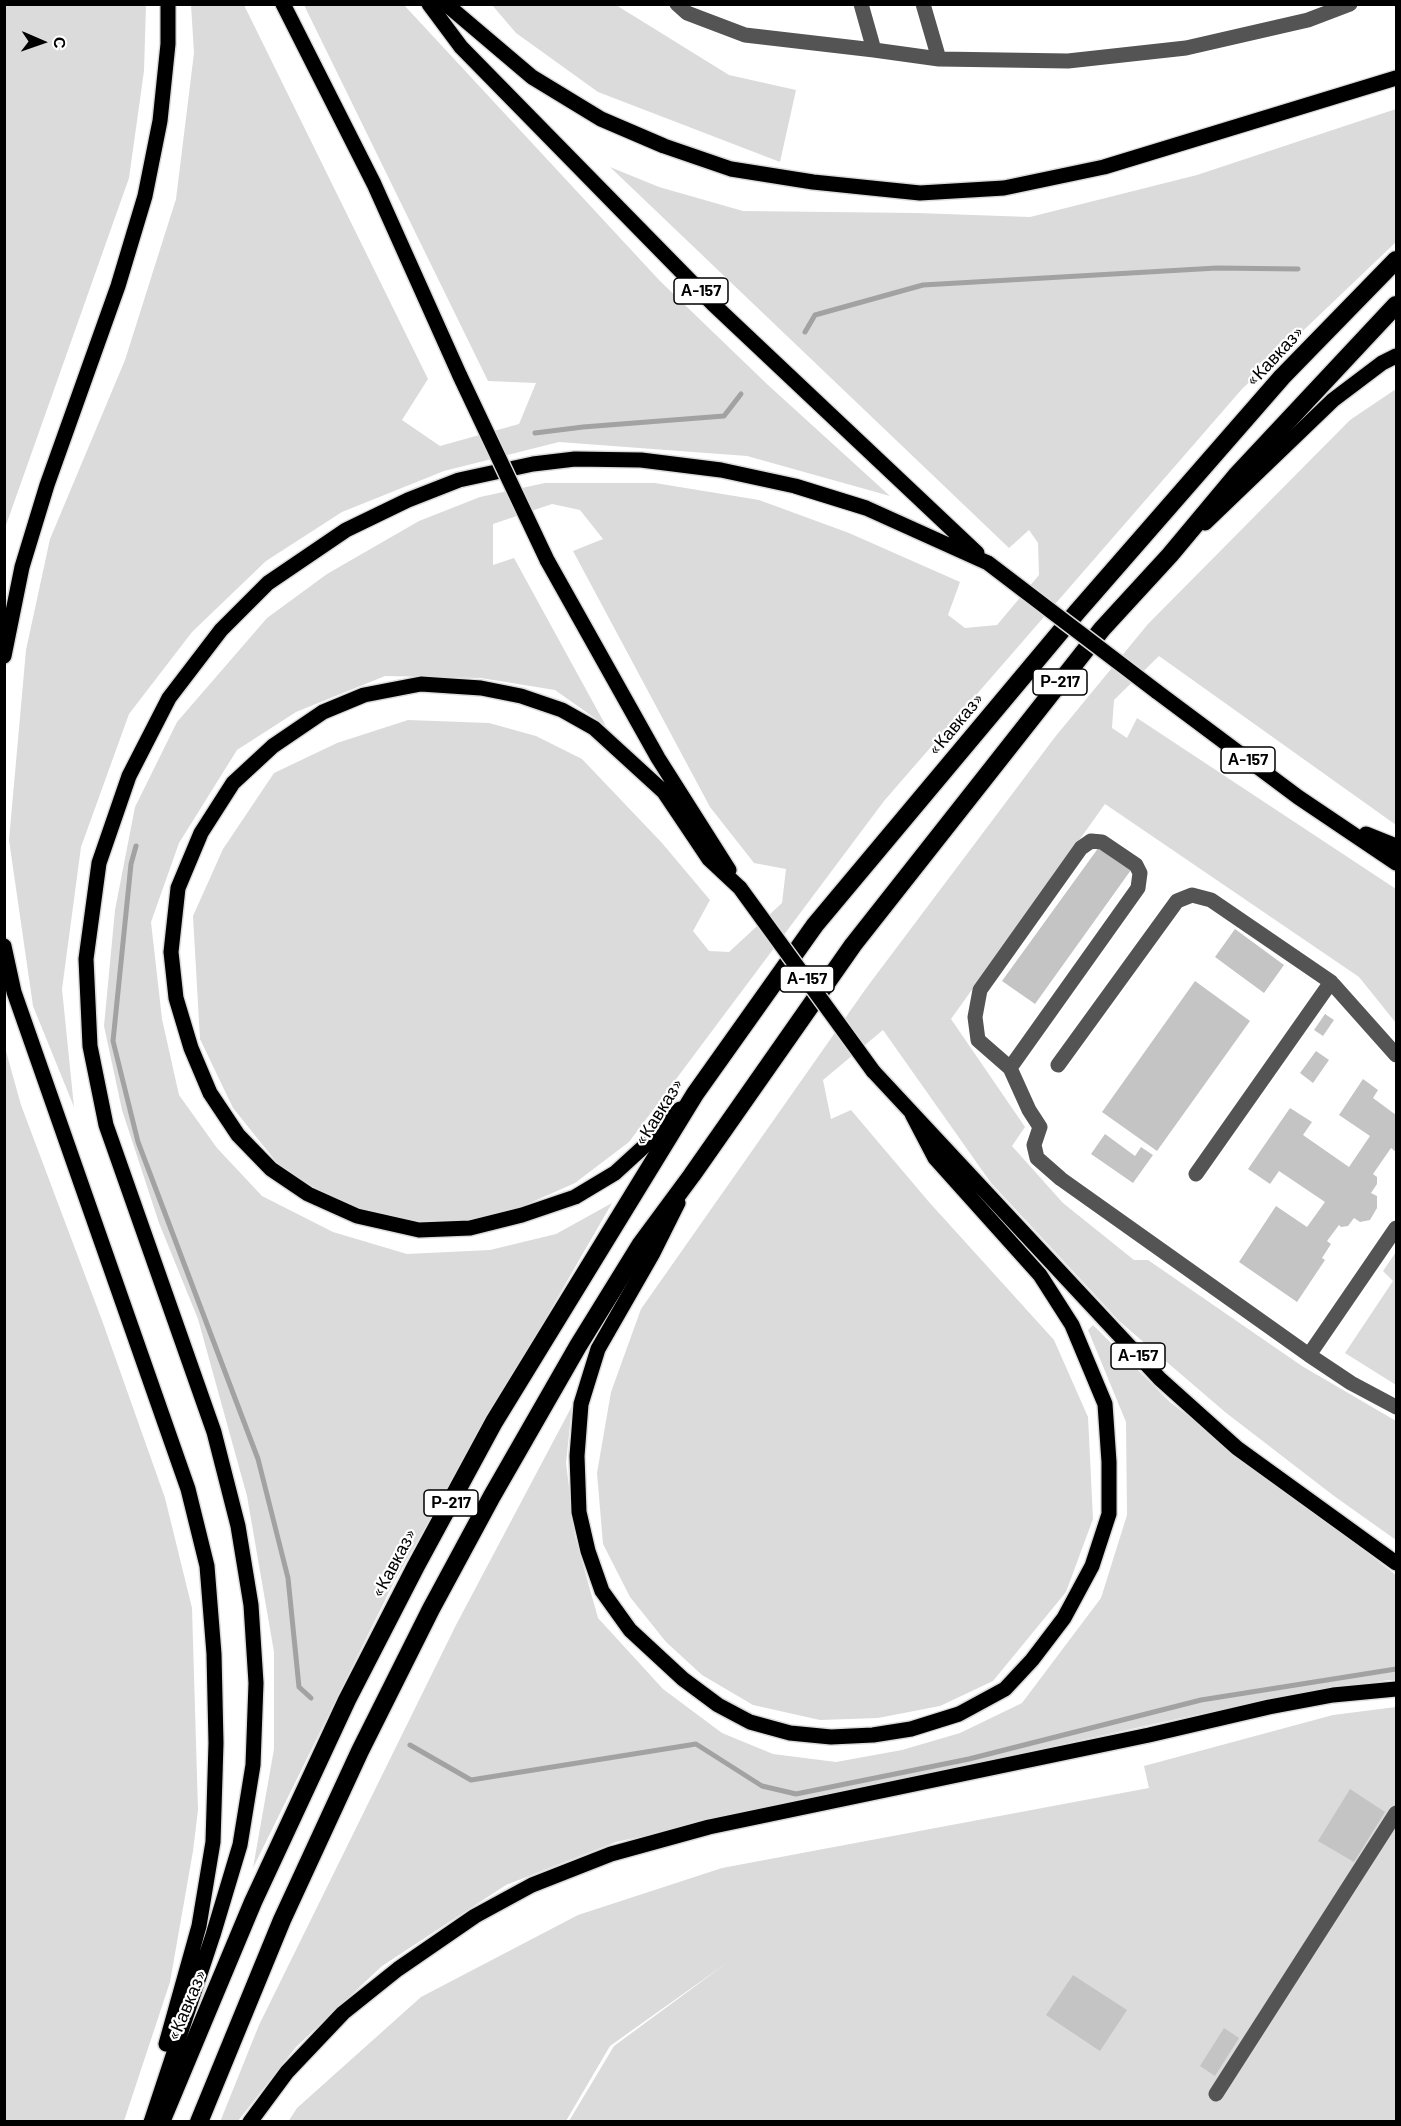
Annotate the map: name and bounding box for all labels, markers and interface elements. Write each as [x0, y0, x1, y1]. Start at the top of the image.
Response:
north arrow [12, 12, 72, 72]
text: С [51, 37, 70, 49]
road number: А-157 [674, 278, 728, 304]
street label: «Кавказ» [1241, 321, 1309, 391]
road number: Р-217 [1033, 669, 1087, 695]
street label: «Кавказ» [923, 688, 989, 760]
road number: А-157 [1221, 747, 1275, 773]
road number: А-157 [780, 966, 834, 992]
street label: «Кавказ» [630, 1074, 688, 1150]
road number: А-157 [1111, 1343, 1165, 1369]
road number: Р-217 [424, 1490, 478, 1516]
street label: «Кавказ» [367, 1524, 421, 1602]
street label: «Кавказ» [162, 1966, 212, 2044]

